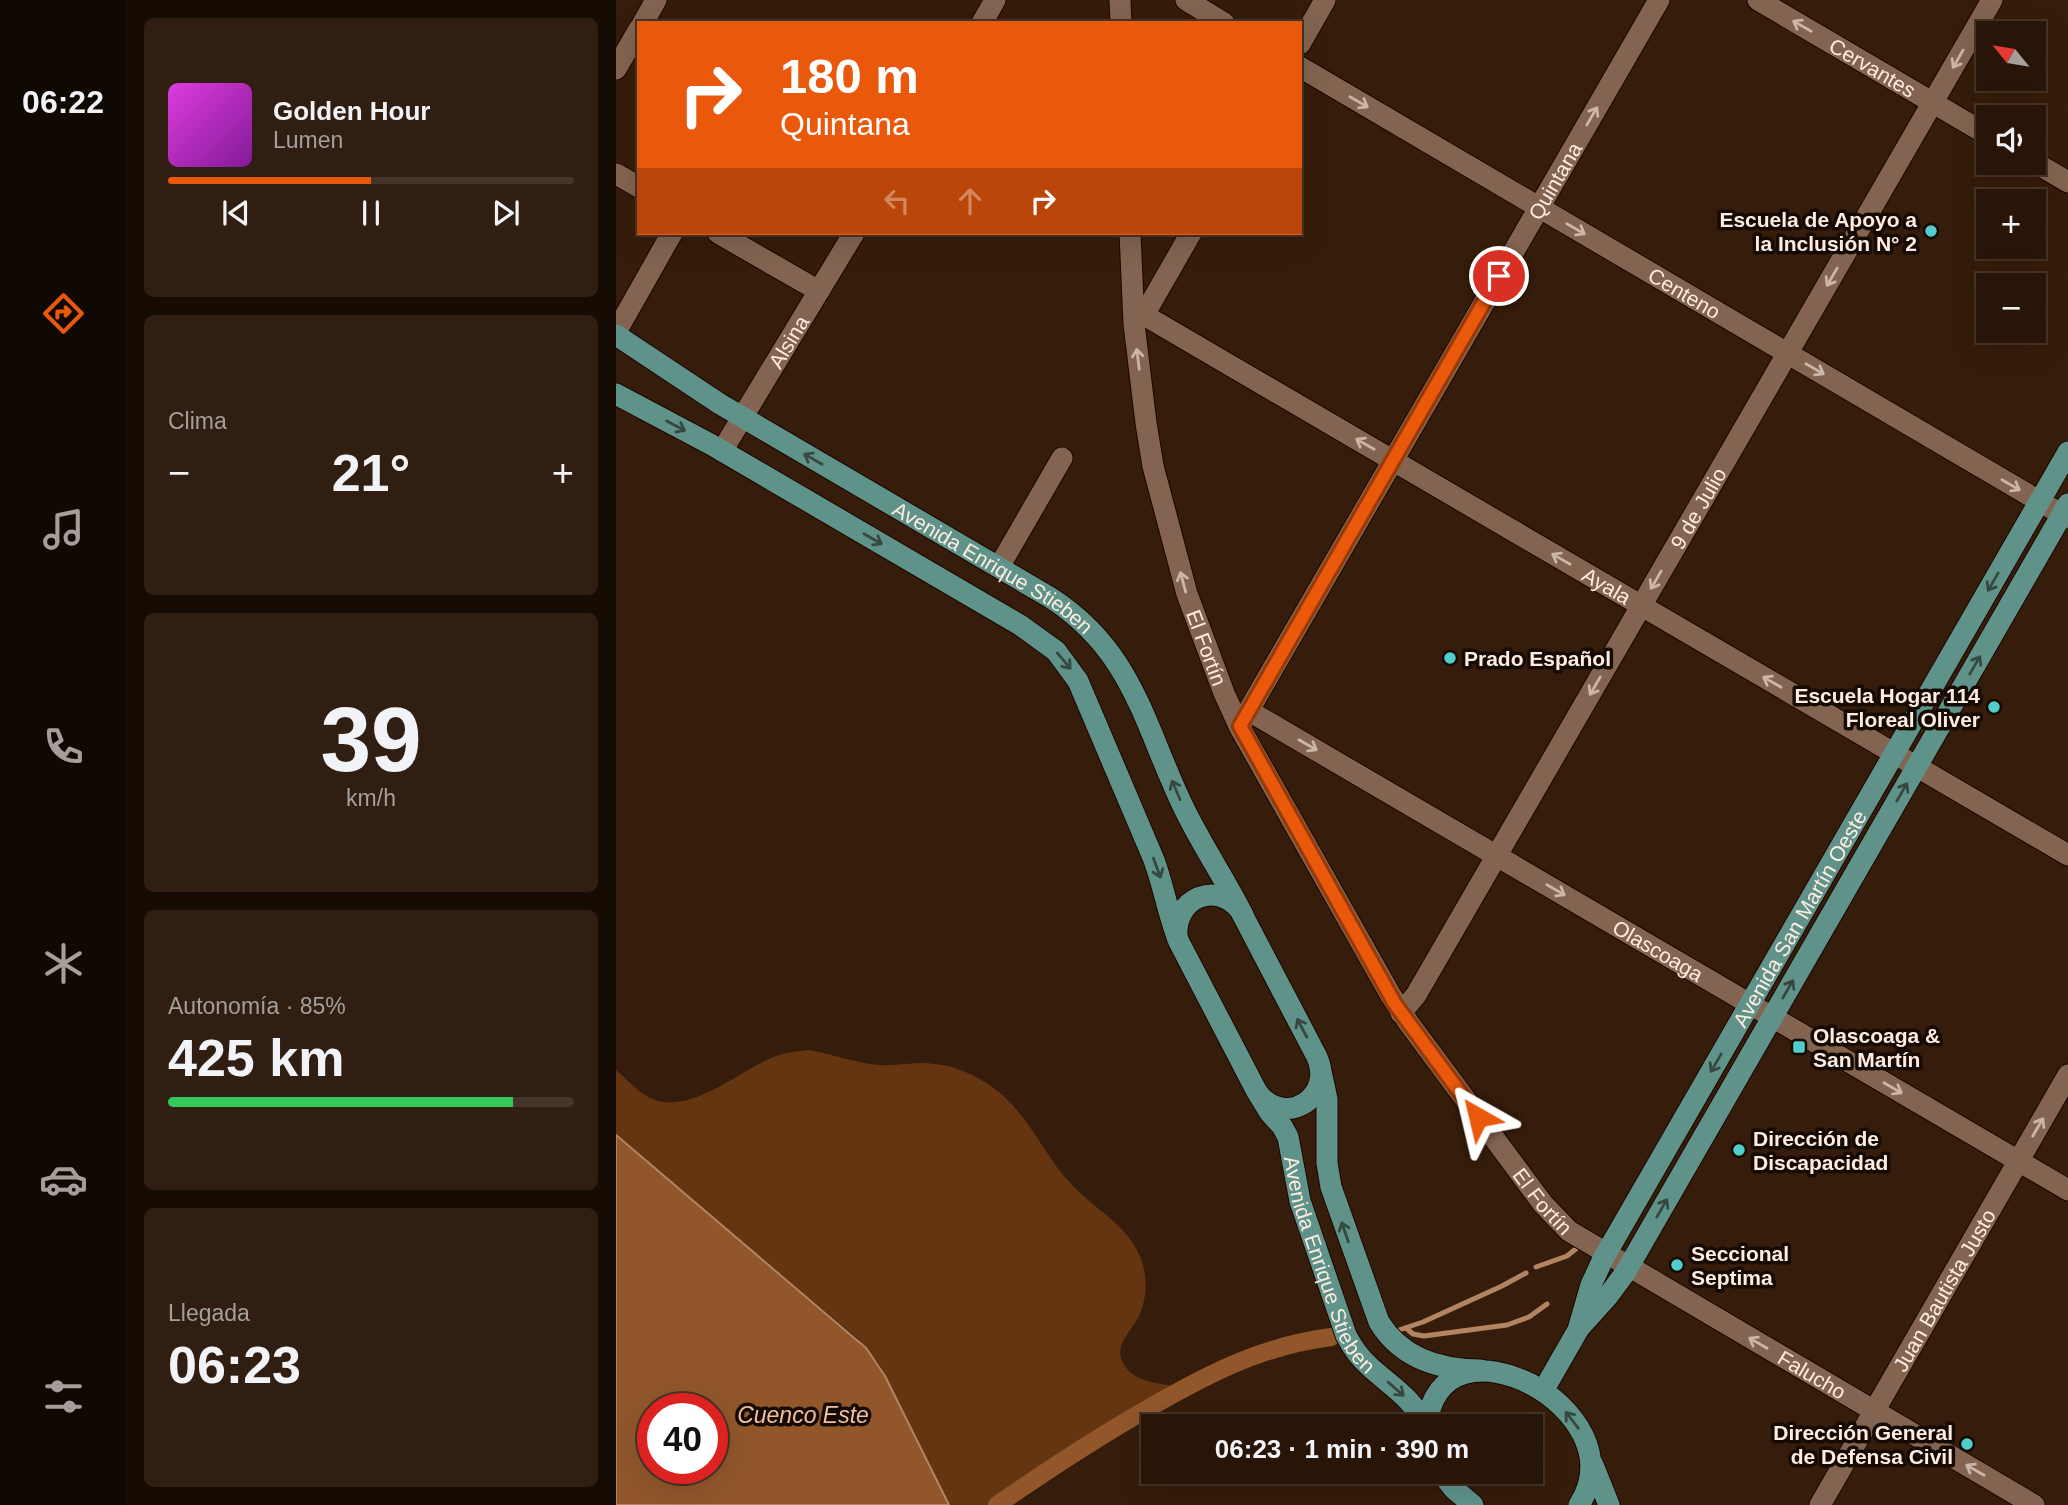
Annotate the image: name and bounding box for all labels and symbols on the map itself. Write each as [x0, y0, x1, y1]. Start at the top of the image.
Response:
one-way arrow [1793, 19, 1813, 33]
north arrow [1976, 21, 2046, 91]
street label: Cervantes [1826, 33, 1920, 101]
one-way arrow [1951, 48, 1964, 69]
one-way arrow [1349, 95, 1369, 109]
one-way arrow [1585, 106, 1599, 126]
street label: Quintana [1523, 138, 1586, 223]
place label: Escuela de Apoyo a la Inclusión N° 2 [1719, 208, 1917, 255]
one-way arrow [1566, 223, 1586, 237]
marker: Escuela de Apoyo a la Inclusión N° 2 [1923, 223, 1939, 239]
pin [1469, 246, 1529, 306]
street label: Centeno [1645, 263, 1725, 323]
one-way arrow [1824, 267, 1838, 287]
street label: Alsina [764, 311, 813, 372]
one-way arrow [1132, 348, 1145, 371]
one-way arrow [1805, 363, 1825, 377]
one-way arrow [665, 420, 686, 433]
one-way arrow [1355, 437, 1376, 450]
one-way arrow [804, 452, 824, 466]
street label: 9 de Julio [1665, 463, 1730, 553]
one-way arrow [2001, 478, 2021, 492]
street label: Avenida Enrique Stieben [889, 497, 1098, 638]
one-way arrow [863, 533, 883, 547]
one-way arrow [1552, 552, 1572, 566]
street label: Ayala [1578, 562, 1635, 609]
one-way arrow [1649, 570, 1663, 590]
one-way arrow [1176, 571, 1189, 593]
one-way arrow [1986, 571, 2000, 591]
street label: El Fortín [1182, 606, 1232, 689]
place label: Prado Español [1464, 647, 1611, 670]
marker: Prado Español [1442, 650, 1458, 666]
one-way arrow [1056, 652, 1072, 670]
one-way arrow [1968, 655, 1982, 675]
one-way arrow [1762, 674, 1782, 688]
one-way arrow [1588, 675, 1602, 695]
place label: Escuela Hogar 114 Floreal Oliver [1794, 684, 1980, 731]
marker: Escuela Hogar 114 Floreal Oliver [1986, 699, 2002, 715]
one-way arrow [1297, 738, 1317, 752]
one-way arrow [1169, 780, 1182, 801]
one-way arrow [1895, 783, 1909, 803]
street label: Avenida San Martín Oeste [1728, 806, 1871, 1031]
one-way arrow [1152, 857, 1164, 879]
one-way arrow [1545, 883, 1565, 897]
street label: Olascoaga [1609, 915, 1708, 986]
one-way arrow [1781, 980, 1795, 1000]
one-way arrow [1294, 1018, 1308, 1039]
place label: Olascoaga & San Martín [1813, 1024, 1940, 1071]
marker: Olascoaga & San Martín [1791, 1039, 1807, 1055]
one-way arrow [1709, 1052, 1722, 1073]
position arrow [1441, 1080, 1515, 1154]
one-way arrow [1883, 1081, 1903, 1095]
one-way arrow [2031, 1118, 2045, 1138]
place label: Dirección de Discapacidad [1753, 1127, 1888, 1174]
marker: Dirección de Discapacidad [1731, 1142, 1747, 1158]
street label: Avenida Enrique Stieben [1280, 1154, 1380, 1378]
street label: El Fortín [1509, 1163, 1577, 1239]
one-way arrow [1655, 1198, 1669, 1218]
street label: Juan Bautista Justo [1888, 1205, 2000, 1375]
one-way arrow [1338, 1221, 1350, 1243]
place label: Seccional Septima [1691, 1242, 1789, 1289]
marker: Seccional Septima [1669, 1257, 1685, 1273]
one-way arrow [1748, 1336, 1768, 1350]
street label: Falucho [1774, 1345, 1850, 1403]
one-way arrow [1386, 1381, 1404, 1397]
speed limit sign: 40 [637, 1393, 728, 1484]
water label: Cuenco Este [737, 1402, 869, 1428]
one-way arrow [1565, 1411, 1580, 1429]
place label: Dirección General de Defensa Civil [1773, 1421, 1953, 1468]
marker: Dirección General de Defensa Civil [1959, 1436, 1975, 1452]
one-way arrow [1965, 1463, 1985, 1477]

